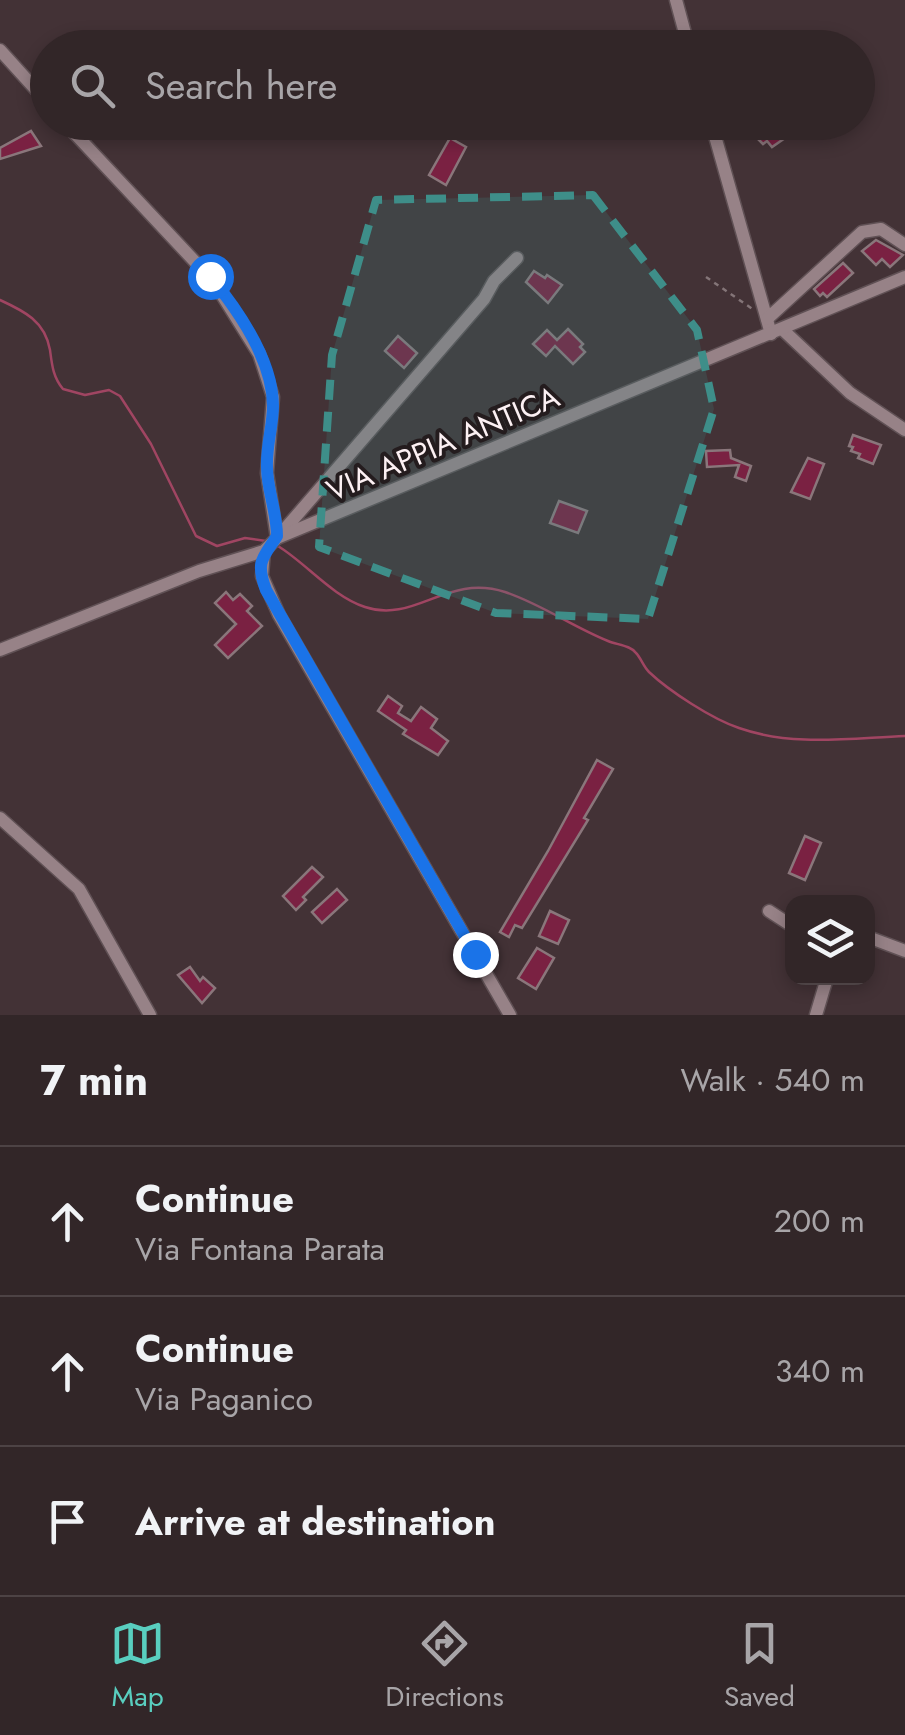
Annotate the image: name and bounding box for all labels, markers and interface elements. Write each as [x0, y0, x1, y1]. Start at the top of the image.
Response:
search box [30, 30, 875, 140]
icon: search [65, 58, 120, 113]
text: Search here [145, 58, 337, 113]
route start [188, 254, 234, 300]
street label: VIA APPIA ANTICA [320, 375, 566, 512]
map controls [785, 895, 875, 985]
button: layers [785, 895, 875, 985]
route end [453, 932, 499, 978]
text: 7 min [40, 1050, 148, 1111]
text: Walk · 540 m [680, 1057, 865, 1103]
text: Continue [135, 1171, 294, 1226]
icon: ahead [40, 1194, 95, 1249]
text: 200 m [774, 1198, 865, 1244]
text: Via Fontana Parata [135, 1226, 385, 1272]
text: Continue [135, 1321, 294, 1376]
icon: ahead [40, 1344, 95, 1399]
text: 340 m [775, 1348, 865, 1394]
text: Via Paganico [135, 1376, 313, 1422]
icon: arrive [40, 1494, 95, 1549]
text: Arrive at destination [135, 1494, 496, 1549]
tab: Map [110, 1616, 165, 1717]
tab: Directions [385, 1616, 504, 1717]
tab: Saved [724, 1616, 795, 1717]

